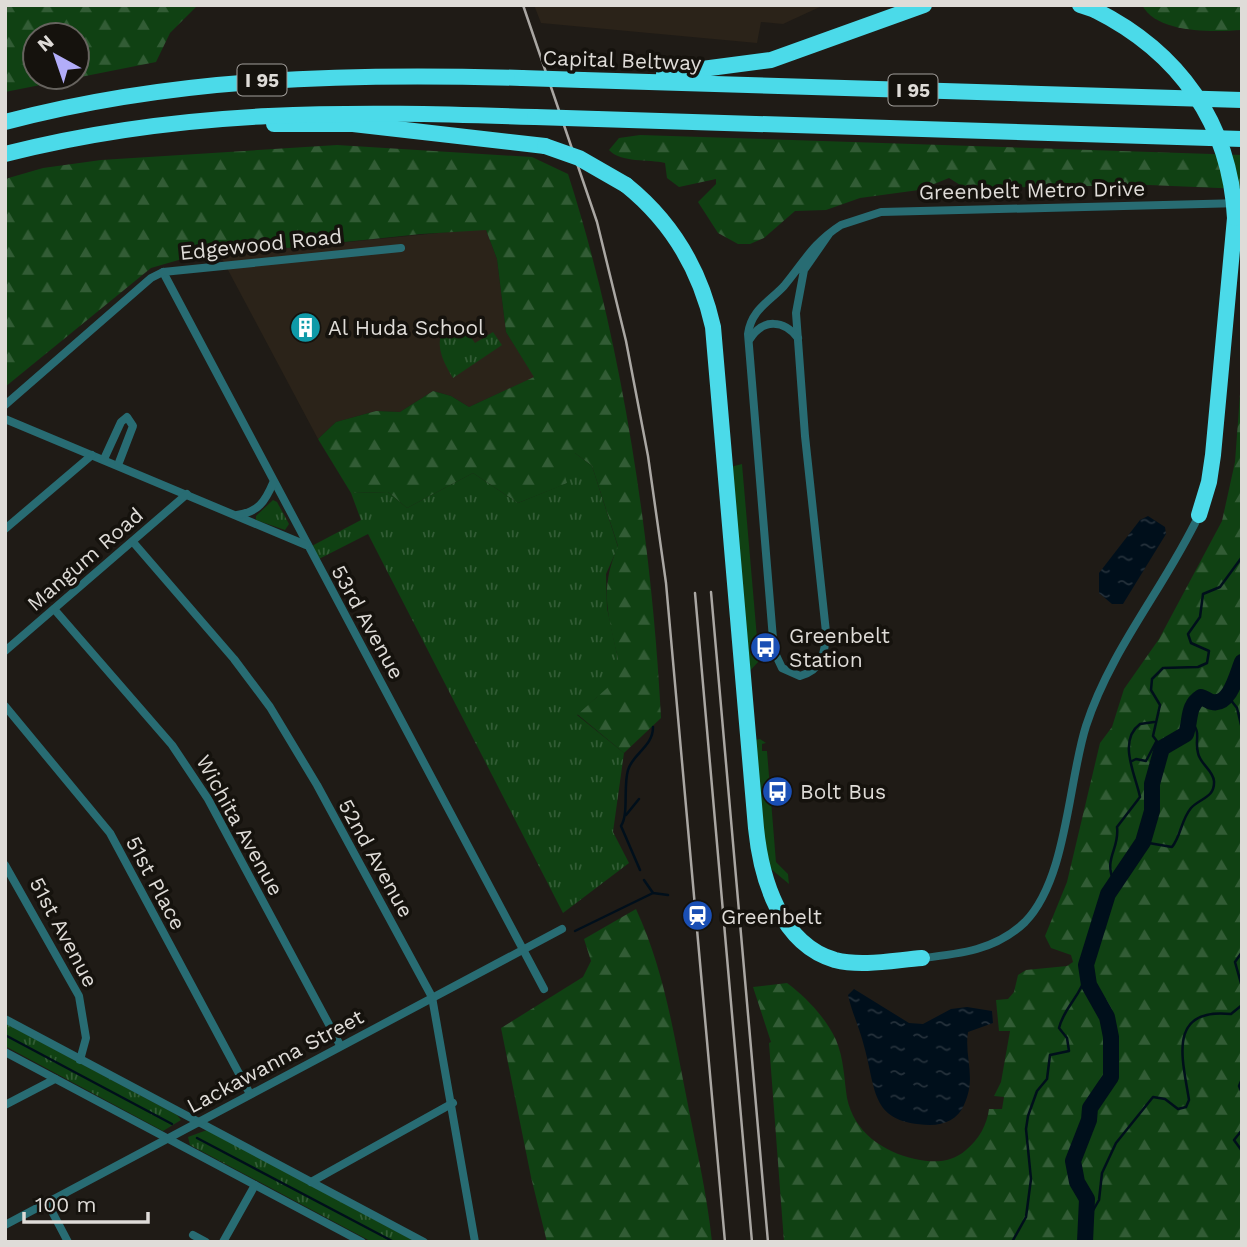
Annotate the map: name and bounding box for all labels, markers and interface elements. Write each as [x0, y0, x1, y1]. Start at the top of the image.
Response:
north arrow [21, 21, 91, 91]
text: N [33, 30, 58, 57]
street label: Capital Beltway [542, 45, 702, 75]
road number: I 95 [238, 64, 286, 96]
road number: I 95 [888, 74, 937, 106]
street label: Greenbelt Metro Drive [919, 176, 1145, 204]
street label: Edgewood Road [179, 223, 343, 265]
building icon: Al Huda School [288, 310, 322, 344]
place label: Al Huda School [328, 315, 485, 340]
street label: Mangum Road [22, 502, 148, 616]
street label: 53rd Avenue [326, 561, 410, 683]
place label: Greenbelt Station [789, 623, 890, 672]
bus stop icon: Greenbelt Station [749, 630, 783, 664]
street label: Wichita Avenue [191, 750, 289, 900]
bus stop icon: Bolt Bus [760, 774, 794, 808]
place label: Bolt Bus [800, 779, 886, 804]
street label: 52nd Avenue [333, 795, 419, 921]
street label: 51st Place [121, 832, 191, 934]
street label: 51st Avenue [25, 873, 103, 991]
station icon: Greenbelt [681, 899, 715, 933]
place label: Greenbelt [721, 904, 822, 929]
street label: Lackawanna Street [182, 1004, 368, 1118]
scale bar [24, 1180, 149, 1224]
text: 100 m [35, 1192, 97, 1217]

